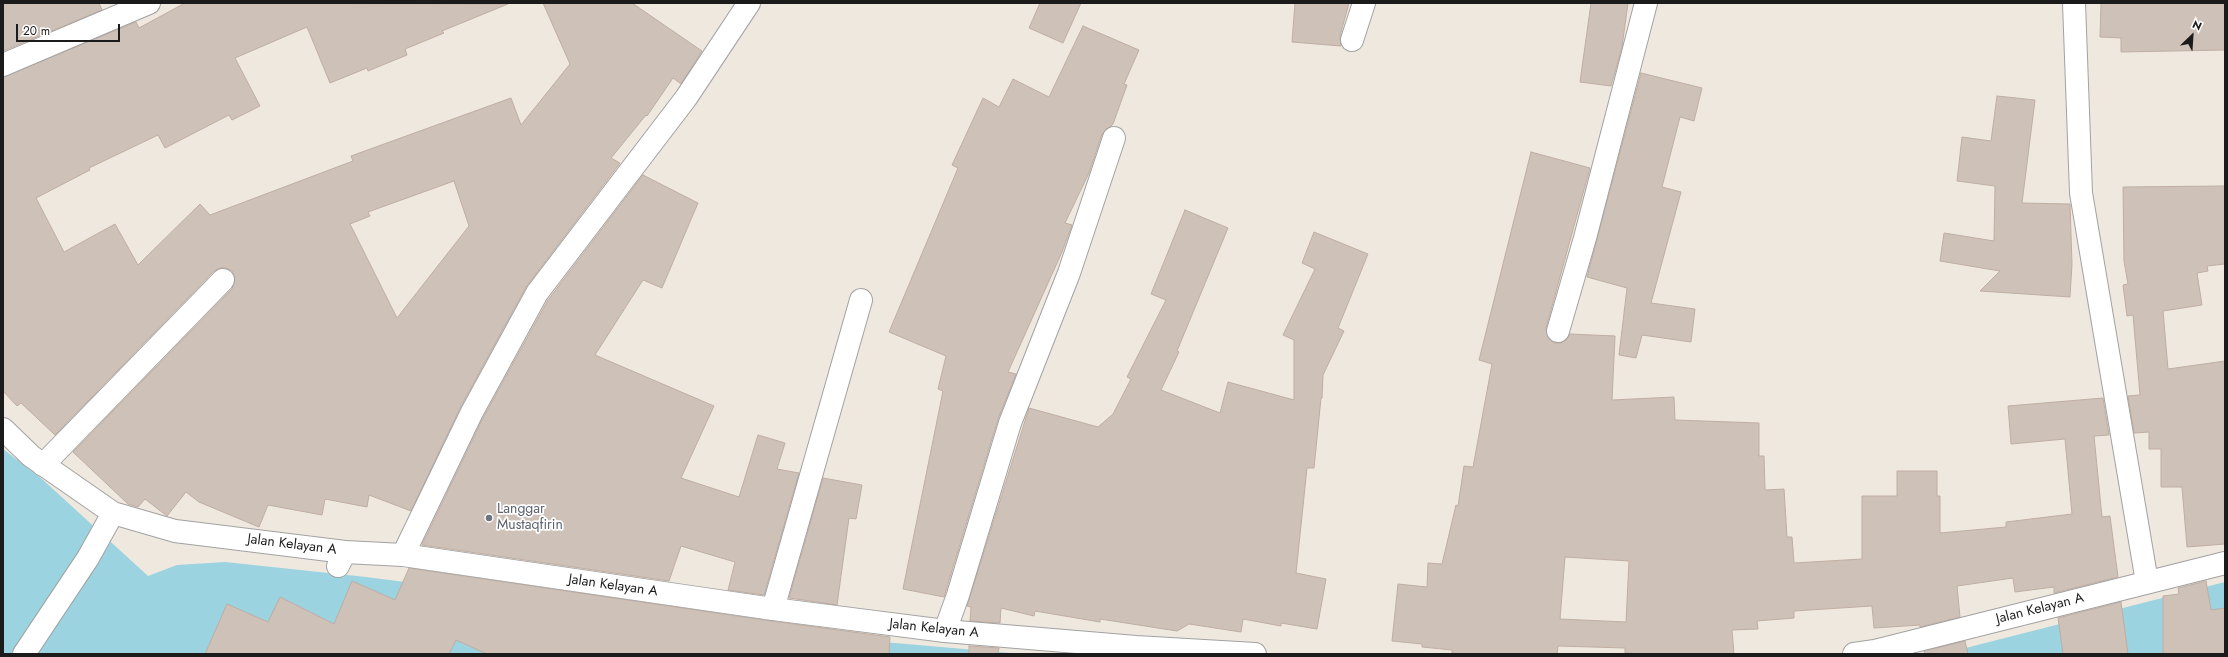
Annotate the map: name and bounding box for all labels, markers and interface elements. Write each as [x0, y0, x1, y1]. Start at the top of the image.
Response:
scale bar [18, 16, 122, 42]
north arrow [2172, 16, 2212, 56]
text: N [2190, 16, 2204, 34]
text: 20 m [23, 22, 50, 40]
place label: Langgar Mustaqfirin [497, 502, 563, 534]
marker: Langgar Mustaqfirin [484, 513, 494, 523]
street label: Jalan Kelayan A [246, 531, 338, 559]
street label: Jalan Kelayan A [567, 571, 659, 601]
street label: Jalan Kelayan A [1994, 590, 2086, 628]
street label: Jalan Kelayan A [888, 616, 980, 642]

